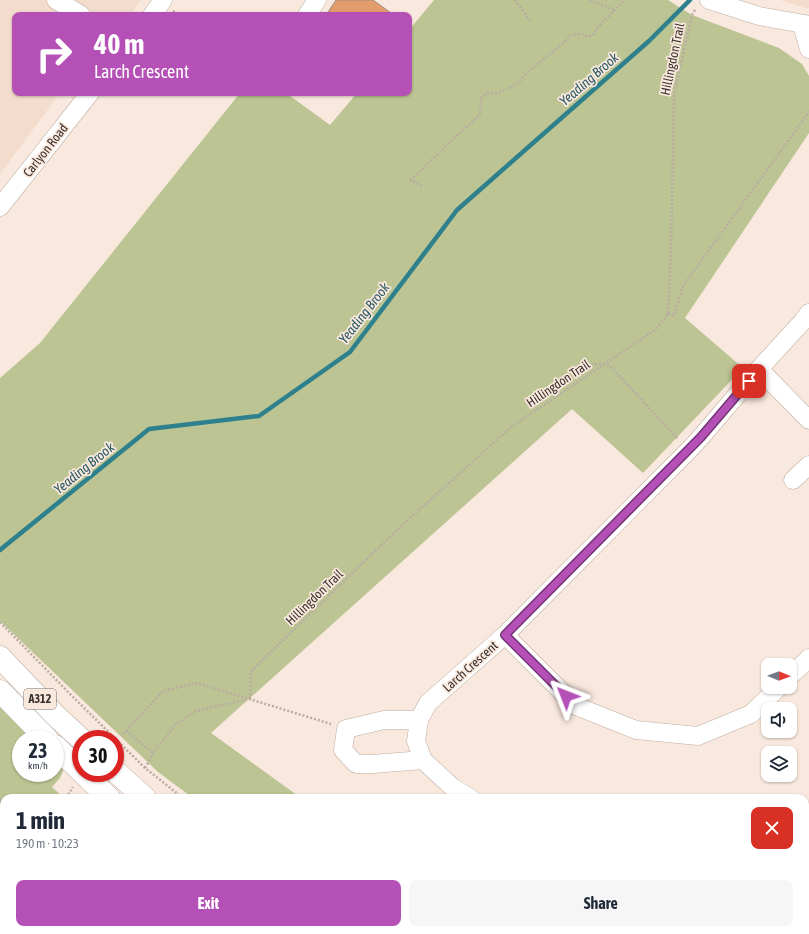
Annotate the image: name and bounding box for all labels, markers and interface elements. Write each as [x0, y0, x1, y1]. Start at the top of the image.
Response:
street label: Hillingdon Trail [658, 21, 688, 97]
icon: right [28, 28, 80, 80]
text: 40 m [94, 28, 144, 60]
water label: Yeading Brook [556, 49, 622, 109]
text: Larch Crescent [94, 61, 189, 82]
street label: Carlyon Road [20, 121, 71, 180]
water label: Yeading Brook [335, 279, 393, 347]
street label: Hillingdon Trail [524, 356, 593, 410]
pin [732, 364, 766, 398]
icon: arrive [738, 370, 760, 392]
water label: Yeading Brook [51, 438, 118, 497]
street label: Hillingdon Trail [283, 566, 346, 628]
street label: Larch Crescent [440, 638, 501, 695]
north arrow [761, 658, 797, 694]
map controls [761, 658, 797, 782]
position arrow [545, 675, 587, 717]
road number: A312 [24, 689, 56, 709]
button: sound [761, 702, 797, 738]
speed limit sign: 30 [72, 730, 124, 782]
text: 23 [29, 739, 47, 762]
button: layers [761, 746, 797, 782]
text: km/h [28, 760, 48, 771]
text: 1 min [16, 807, 65, 834]
button: close [751, 807, 793, 849]
text: 190 m · 10:23 [16, 836, 79, 851]
button: Exit [16, 880, 401, 926]
button: Share [409, 880, 793, 926]

